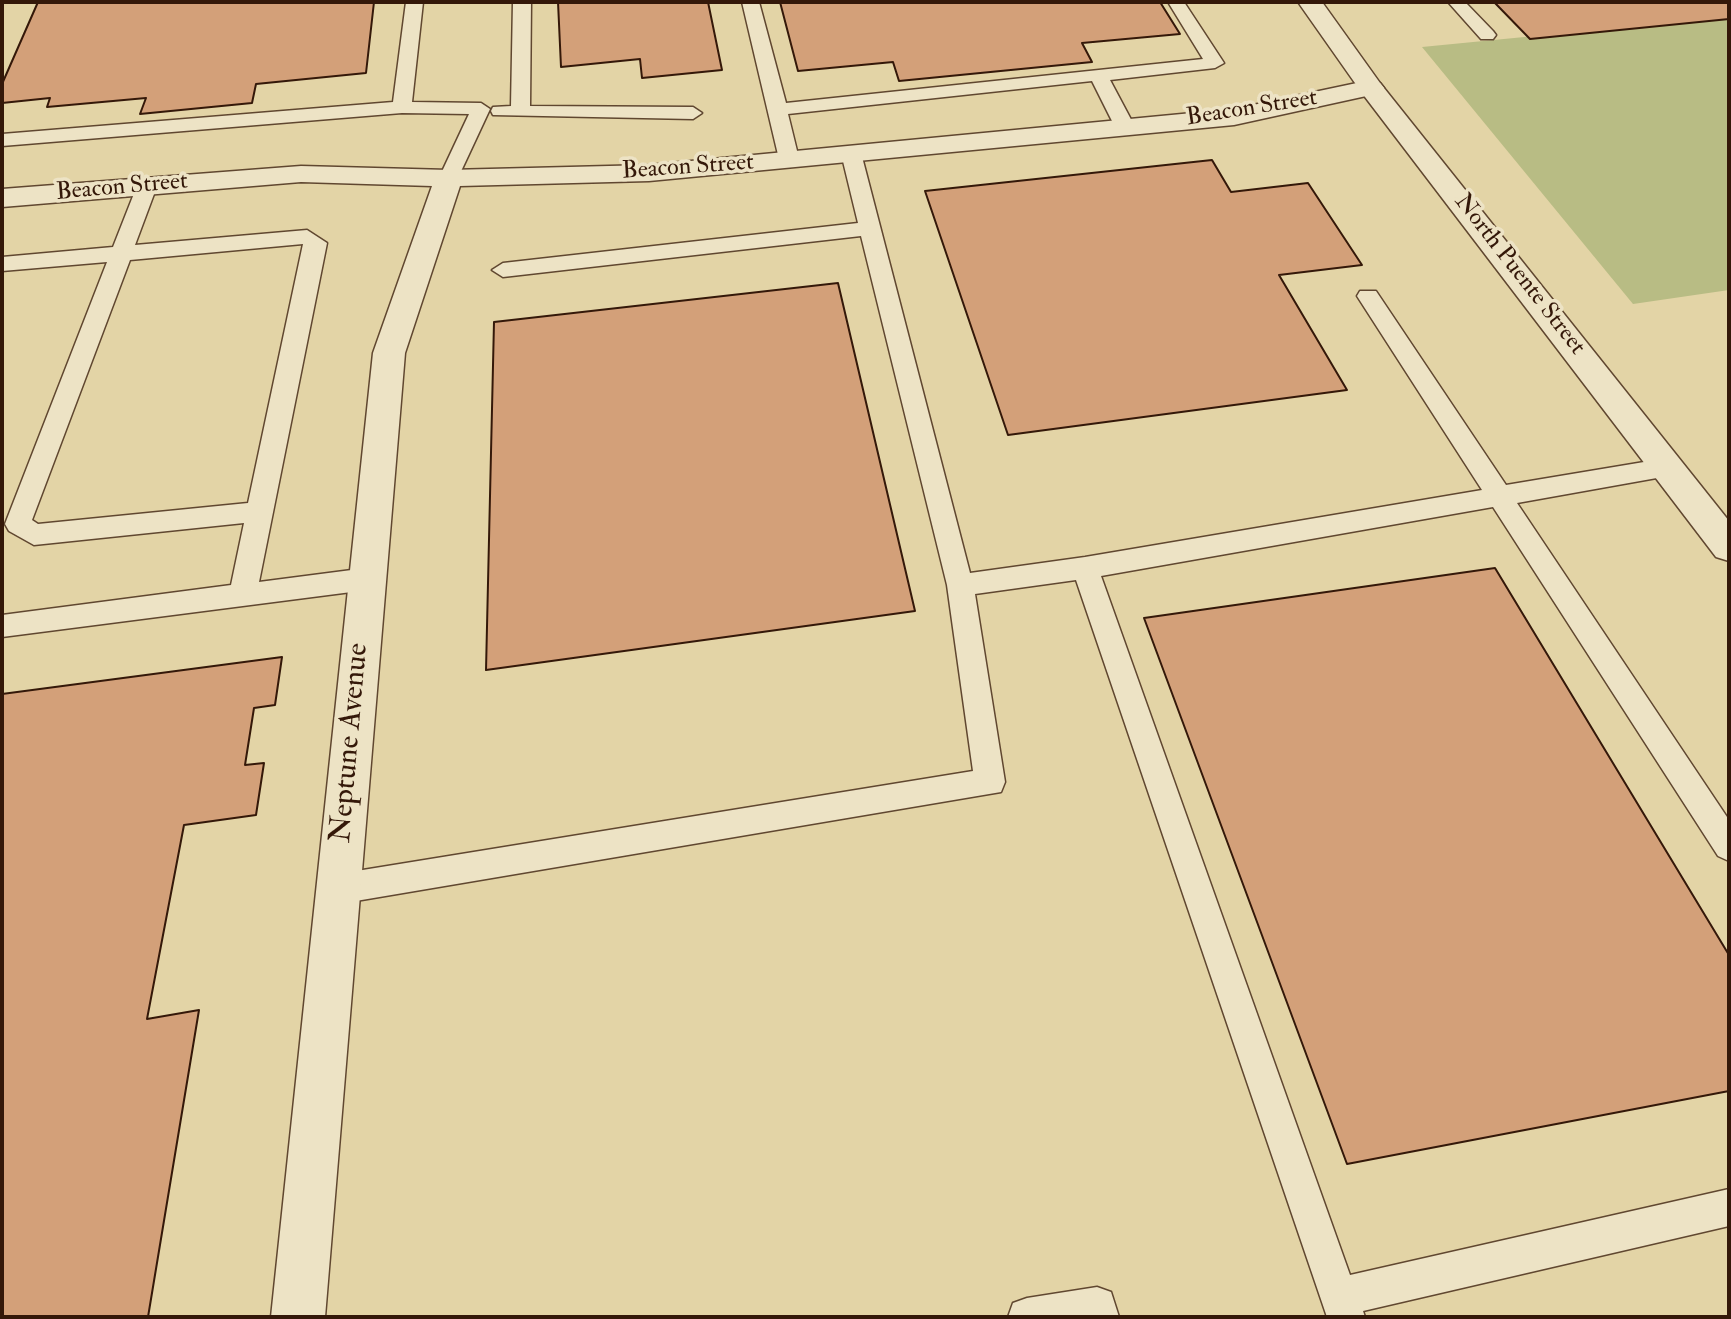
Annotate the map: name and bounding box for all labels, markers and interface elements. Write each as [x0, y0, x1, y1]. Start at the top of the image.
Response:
street label: Beacon Street [1185, 84, 1319, 134]
street label: Beacon Street [621, 149, 755, 187]
street label: Beacon Street [55, 168, 189, 208]
street label: North Puente Street [1447, 189, 1591, 361]
street label: Neptune Avenue [324, 642, 378, 844]

